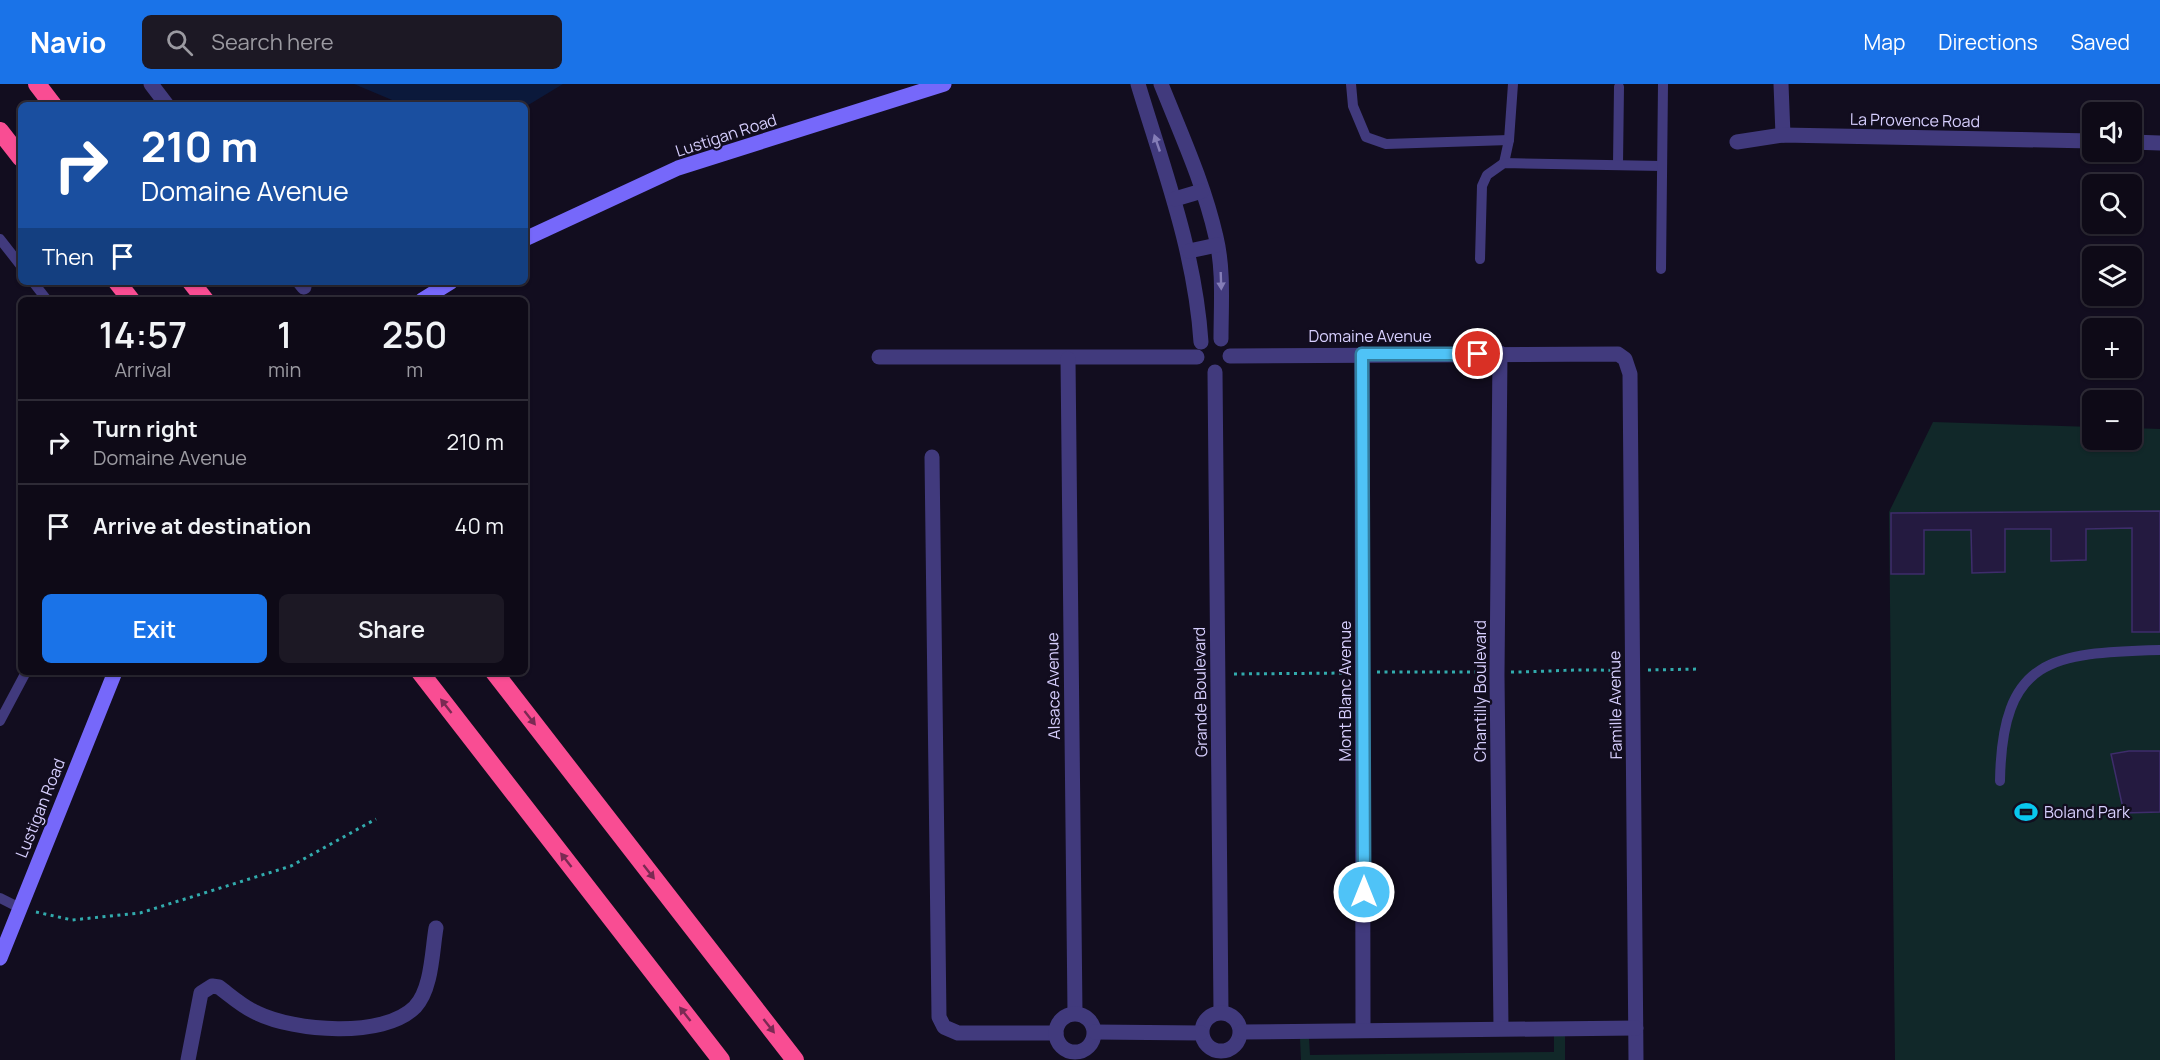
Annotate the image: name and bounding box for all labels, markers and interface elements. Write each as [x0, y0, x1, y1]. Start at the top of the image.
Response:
search box [142, 15, 562, 69]
text: Navio [30, 23, 106, 61]
icon: search [163, 26, 196, 59]
text: Search here [211, 27, 334, 57]
text: Map [1864, 28, 1905, 56]
text: Directions [1938, 28, 2038, 56]
text: Saved [2071, 28, 2130, 56]
map controls [2082, 102, 2142, 450]
button: sound [2082, 102, 2142, 162]
street label: Lustigan Road [673, 108, 779, 162]
street label: La Provence Road [1850, 108, 1980, 132]
text: 210 m [141, 117, 258, 175]
icon: right [42, 126, 120, 204]
one-way arrow [1152, 134, 1162, 152]
text: Domaine Avenue [141, 172, 349, 209]
button: search [2082, 174, 2142, 234]
icon: arrive [106, 240, 139, 273]
text: Then [42, 242, 94, 272]
button: layers [2082, 246, 2142, 306]
one-way arrow [1216, 271, 1225, 290]
text: 14:57 [99, 310, 187, 359]
text: 1 [277, 310, 292, 359]
text: 250 [382, 310, 447, 359]
button: + [2082, 318, 2142, 378]
street label: Domaine Avenue [1308, 325, 1432, 347]
pin [1452, 328, 1503, 379]
icon: arrive [1461, 337, 1494, 370]
text: Arrival [114, 356, 171, 383]
text: min [268, 356, 301, 383]
text: m [406, 356, 423, 383]
button: − [2082, 390, 2142, 450]
text: Turn right [93, 414, 198, 444]
icon: right [42, 426, 75, 459]
text: 210 m [446, 427, 504, 457]
text: Domaine Avenue [93, 444, 247, 471]
icon: arrive [42, 510, 75, 543]
text: Arrive at destination [93, 511, 311, 541]
text: 40 m [455, 511, 504, 541]
button: Exit [42, 594, 267, 663]
button: Share [279, 594, 504, 663]
street label: Chantilly Boulevard [1469, 620, 1491, 762]
street label: Mont Blanc Avenue [1334, 621, 1356, 761]
street label: Grande Boulevard [1188, 627, 1212, 757]
street label: Alsace Avenue [1041, 632, 1065, 740]
street label: Famille Avenue [1603, 650, 1627, 760]
one-way arrow [441, 698, 453, 713]
one-way arrow [523, 710, 536, 726]
street label: Lustigan Road [10, 755, 70, 861]
sports icon: Boland Park [2013, 799, 2039, 825]
place label: Boland Park [2044, 801, 2131, 823]
one-way arrow [560, 852, 572, 867]
position arrow [1332, 860, 1396, 924]
one-way arrow [643, 864, 656, 880]
one-way arrow [680, 1006, 692, 1021]
one-way arrow [762, 1018, 775, 1034]

